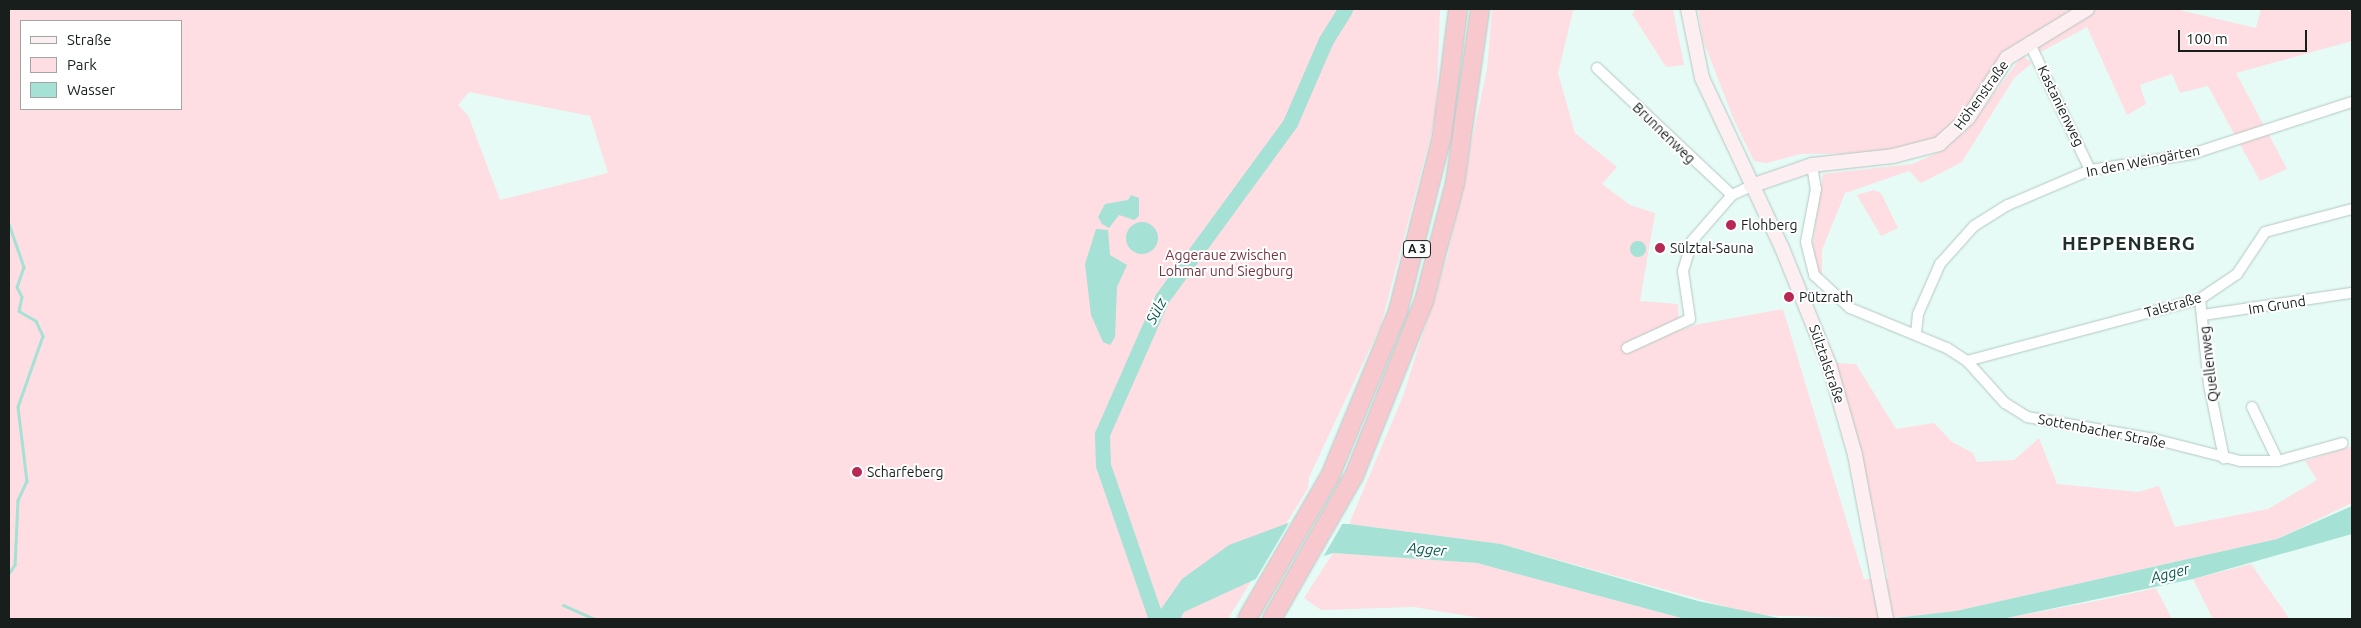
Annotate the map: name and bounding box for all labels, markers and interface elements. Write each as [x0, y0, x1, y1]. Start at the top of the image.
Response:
legend [20, 20, 182, 110]
scale bar [2181, 20, 2310, 52]
text: 100 m [2186, 30, 2228, 47]
text: Straße [67, 31, 111, 48]
text: Park [67, 56, 97, 73]
street label: Höhenstraße [1950, 57, 2012, 133]
street label: Kastanienweg [2034, 63, 2088, 149]
text: Wasser [67, 81, 115, 98]
street label: Brunnenweg [1629, 99, 1699, 167]
street label: In den Weingärten [2085, 142, 2201, 180]
place label: Flohberg [1741, 217, 1797, 233]
marker: Flohberg [1725, 219, 1737, 231]
district label: HEPPENBERG [2061, 233, 2197, 255]
road number: A 3 [1402, 240, 1432, 258]
place label: Sülztal-Sauna [1670, 240, 1754, 256]
marker: Sülztal-Sauna [1654, 242, 1666, 254]
park label: Aggeraue zwischen Lohmar und Siegburg [1159, 247, 1293, 280]
place label: Pützrath [1799, 289, 1853, 305]
street label: Talstraße [2143, 289, 2203, 321]
marker: Pützrath [1783, 291, 1795, 303]
street label: Im Grund [2247, 292, 2307, 318]
water label: Sülz [1142, 295, 1170, 327]
street label: Sülztalstraße [1806, 322, 1848, 406]
street label: Quellenweg [2196, 325, 2222, 403]
street label: Sottenbacher Straße [2037, 410, 2167, 452]
place label: Scharfeberg [867, 464, 944, 480]
marker: Scharfeberg [851, 466, 863, 478]
water label: Agger [1407, 538, 1447, 560]
water label: Agger [2149, 560, 2191, 586]

